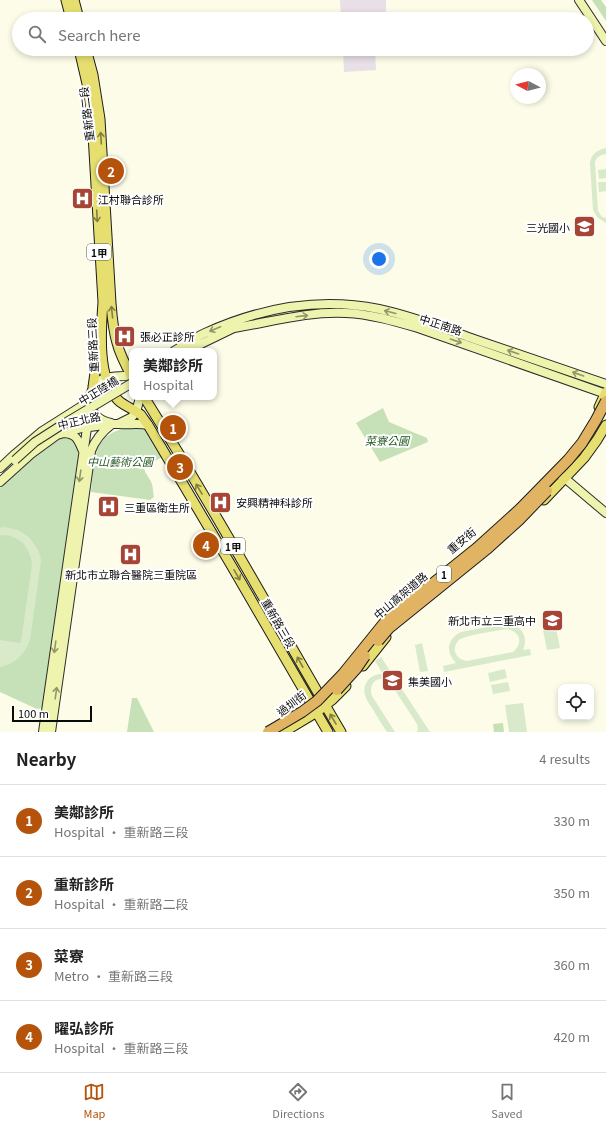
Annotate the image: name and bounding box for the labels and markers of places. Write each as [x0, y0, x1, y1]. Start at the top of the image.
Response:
pin: 2 [98, 156, 124, 186]
hospital icon: 江村聯合診所 [69, 186, 95, 212]
place label: 江村聯合診所 [98, 191, 164, 207]
school or university icon: 三光國小 [572, 214, 598, 240]
place label: 三光國小 [526, 219, 570, 235]
hospital icon: 張必正診所 [111, 323, 137, 349]
place label: 張必正診所 [140, 328, 195, 344]
pin: 1 [160, 413, 186, 443]
pin: 3 [167, 452, 193, 482]
hospital icon: 安興精神科診所 [207, 489, 233, 515]
hospital icon: 三重區衛生所 [96, 494, 122, 520]
place label: 安興精神科診所 [236, 494, 313, 510]
place label: 三重區衛生所 [124, 499, 190, 515]
pin: 4 [193, 530, 219, 560]
hospital icon: 新北市立聯合醫院三重院區 [118, 541, 144, 567]
place label: 新北市立聯合醫院三重院區 [65, 566, 197, 582]
school or university icon: 新北市立三重高中 [539, 607, 565, 633]
place label: 新北市立三重高中 [448, 612, 536, 628]
school or university icon: 集美國小 [379, 668, 405, 694]
place label: 集美國小 [408, 673, 452, 689]

